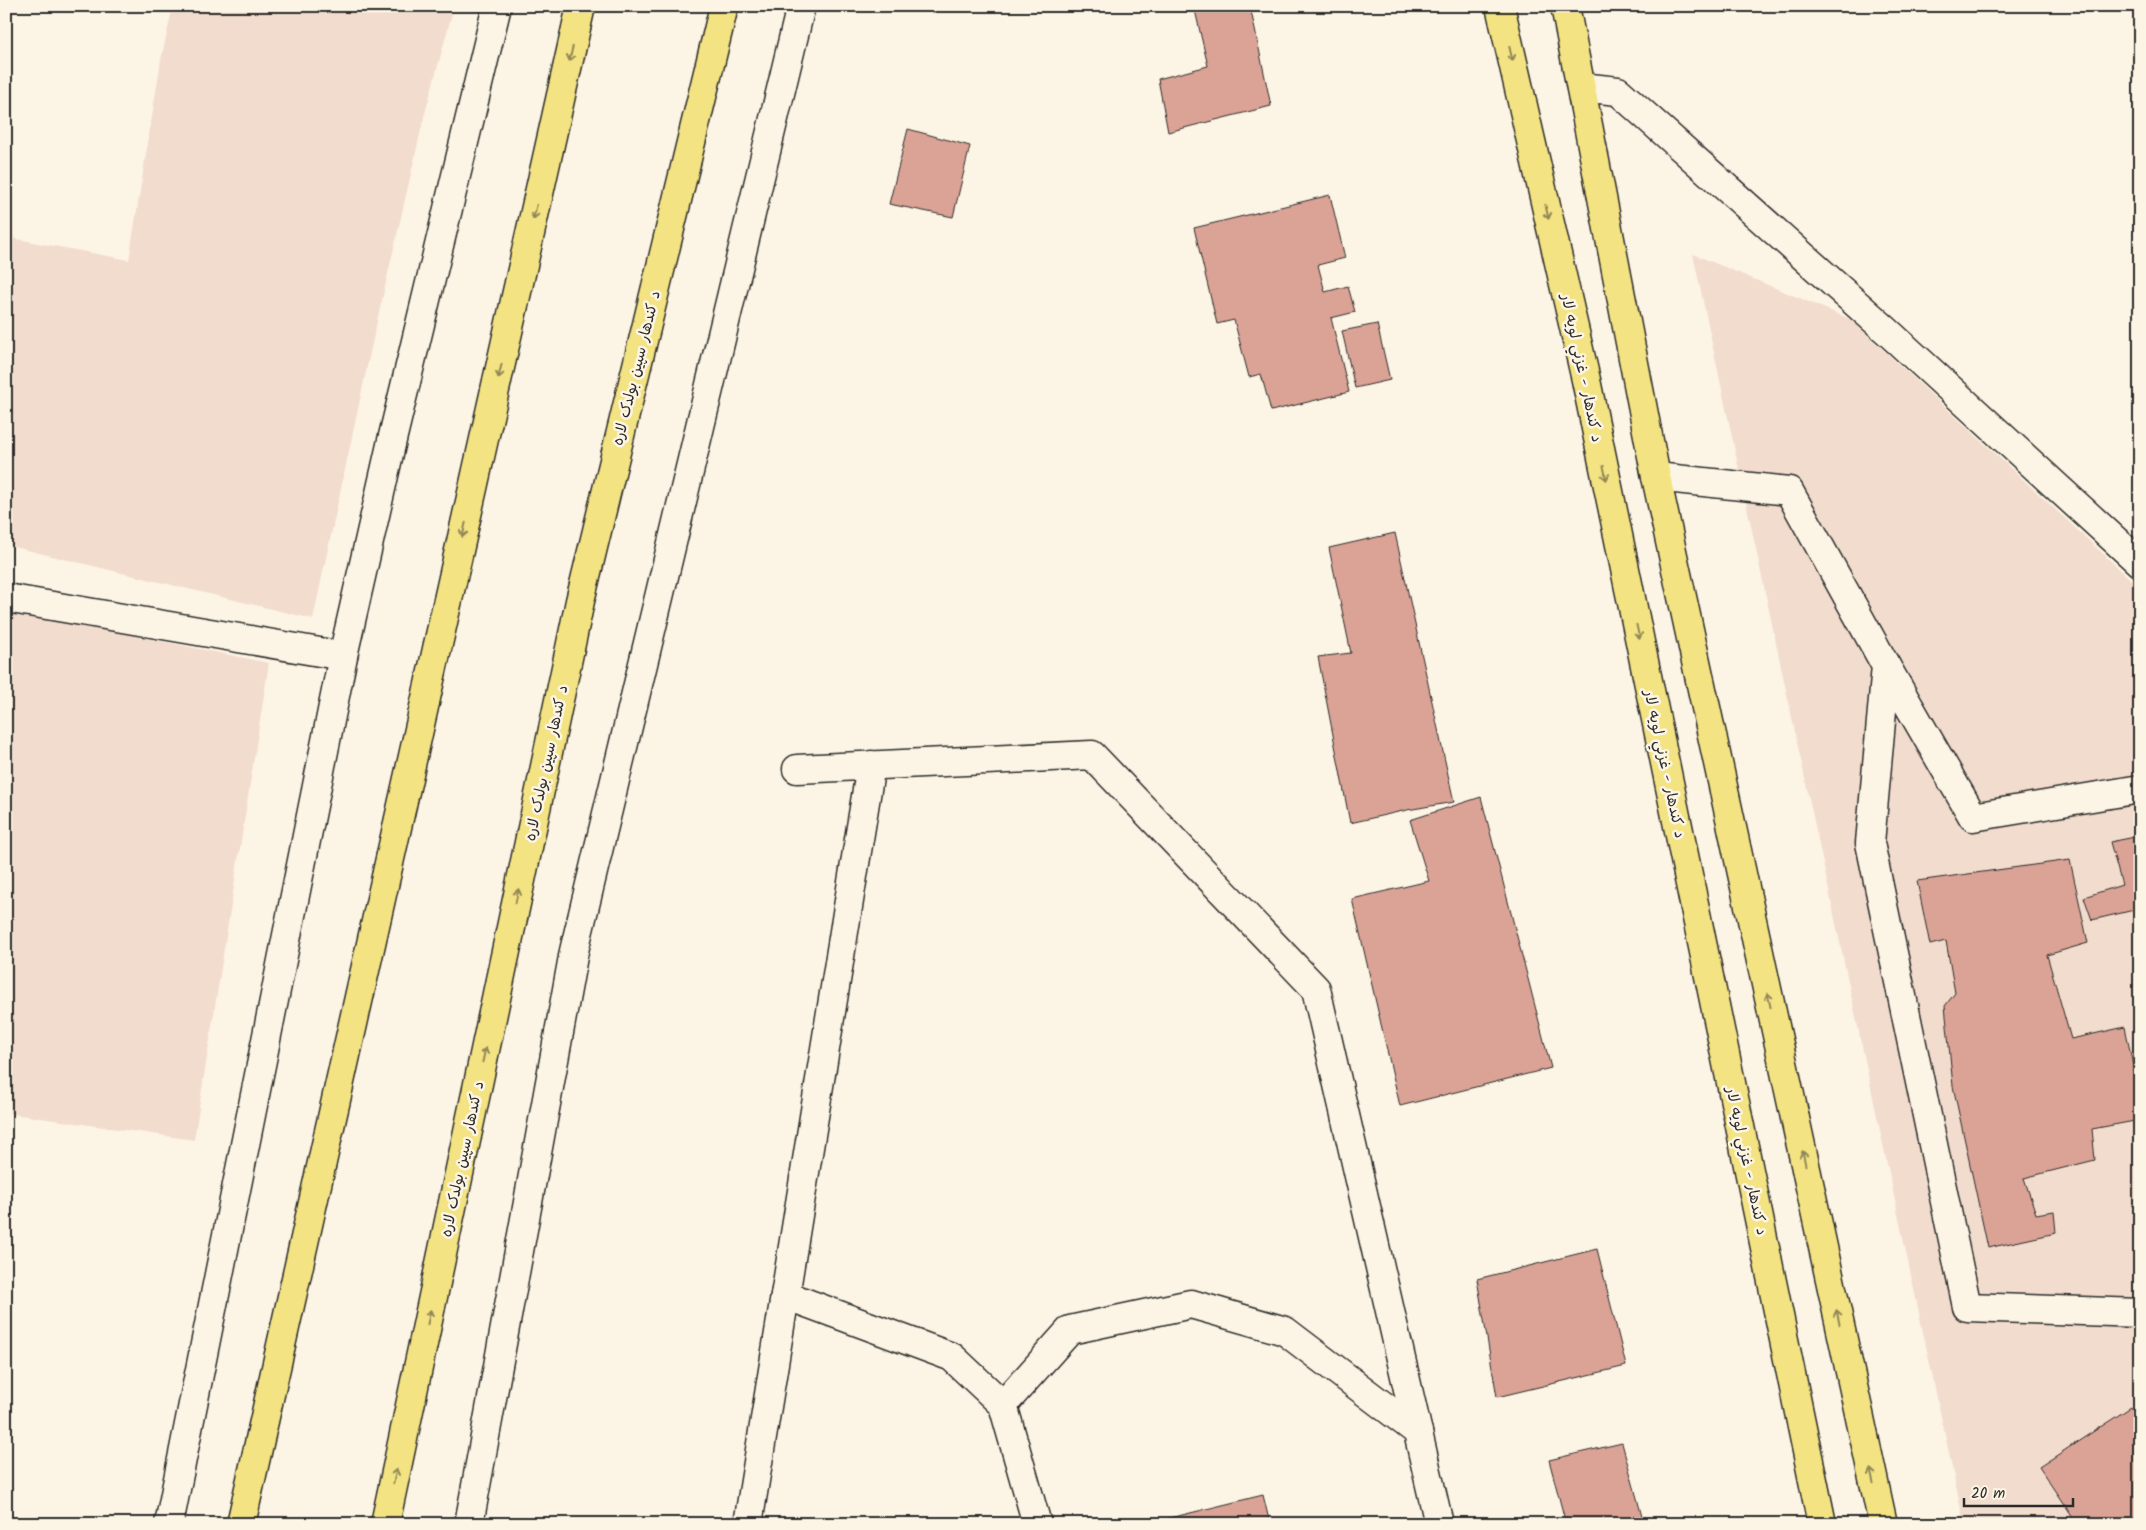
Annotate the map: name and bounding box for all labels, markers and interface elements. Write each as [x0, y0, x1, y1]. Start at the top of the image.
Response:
one-way arrow [565, 45, 575, 61]
one-way arrow [1507, 45, 1516, 61]
one-way arrow [530, 204, 539, 220]
one-way arrow [1543, 204, 1552, 220]
street label: د کندهار سپین بولدک لاره [606, 288, 668, 448]
street label: د کندهار - غزني لويه لار [1553, 291, 1608, 444]
one-way arrow [494, 362, 504, 378]
one-way arrow [1601, 465, 1610, 481]
one-way arrow [459, 521, 468, 537]
one-way arrow [1634, 624, 1643, 640]
street label: د کندهار سپین بولدک لاره [519, 683, 575, 843]
street label: د کندهار - غزني لويه لار [1636, 687, 1691, 840]
one-way arrow [513, 889, 523, 905]
one-way arrow [1764, 992, 1773, 1008]
one-way arrow [480, 1048, 489, 1064]
street label: د کندهار سپین بولدک لاره [435, 1079, 491, 1239]
street label: د کندهار - غزني لويه لار [1718, 1084, 1773, 1237]
one-way arrow [1798, 1151, 1808, 1167]
one-way arrow [424, 1309, 434, 1325]
one-way arrow [1833, 1310, 1842, 1326]
one-way arrow [391, 1468, 400, 1484]
one-way arrow [1867, 1469, 1876, 1485]
scale bar [1964, 1475, 2072, 1507]
text: 20 m [1971, 1482, 2005, 1506]

